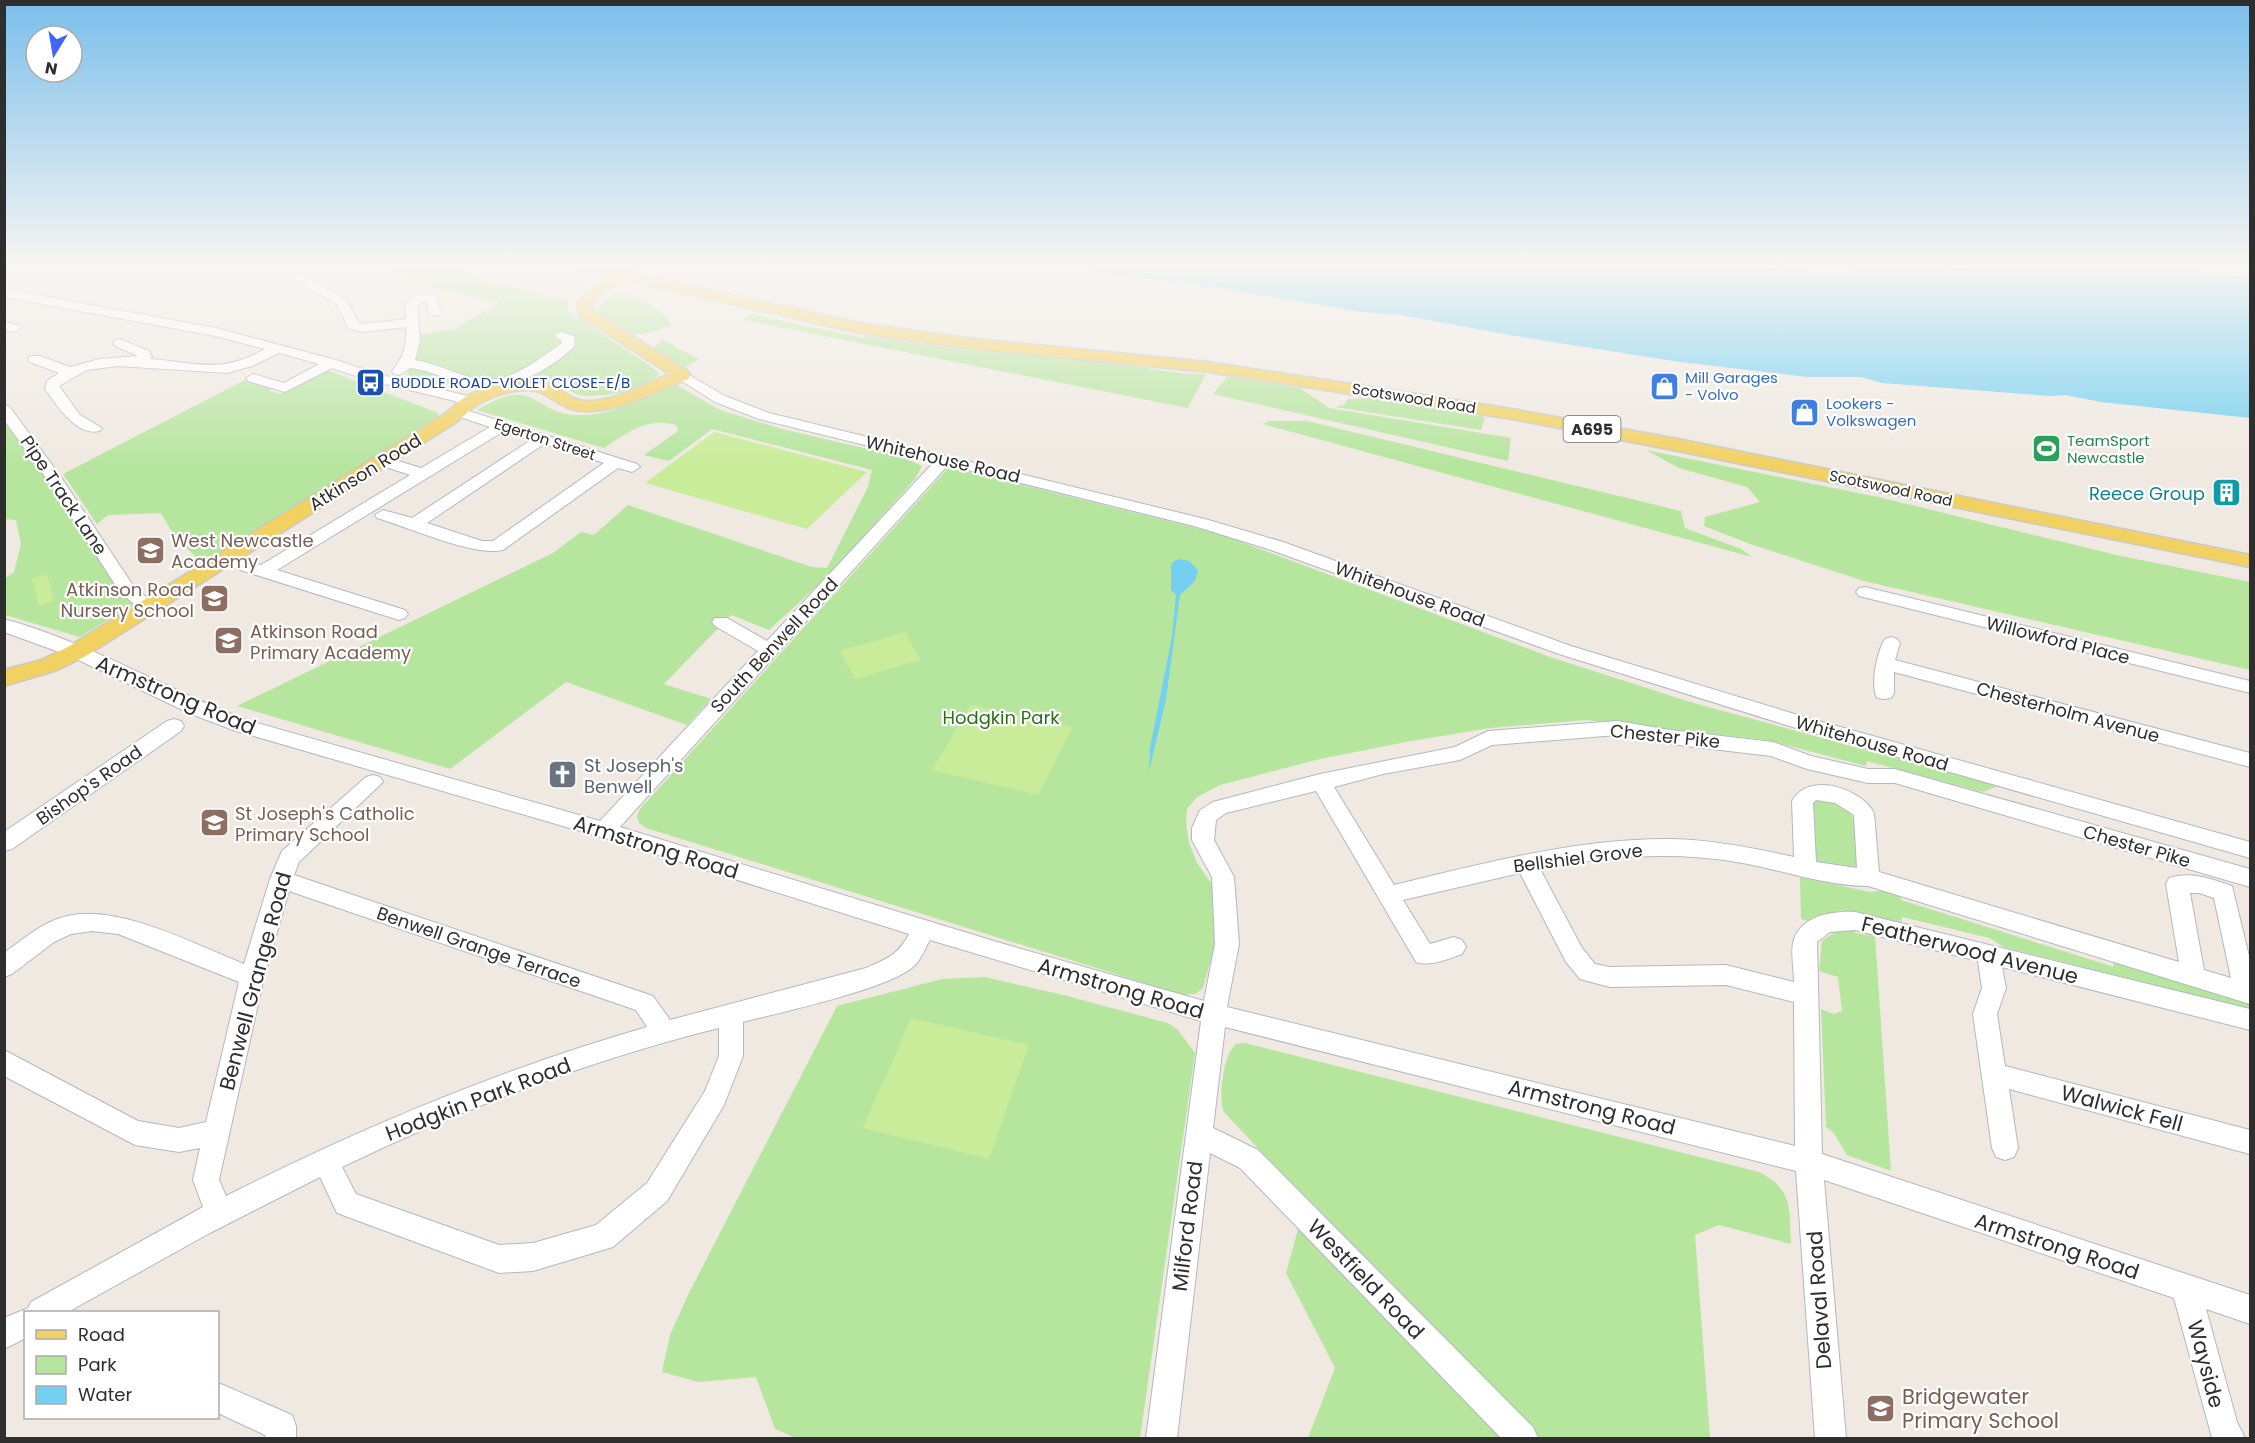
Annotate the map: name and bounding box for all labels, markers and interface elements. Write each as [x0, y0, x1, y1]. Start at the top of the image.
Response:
north arrow [24, 24, 84, 84]
text: N [43, 56, 59, 81]
bus stop icon: BUDDLE ROAD-VIOLET CLOSE-E/B [354, 366, 386, 398]
place label: Mill Garages - Volvo [1685, 367, 1778, 405]
shop icon: Mill Garages - Volvo [1648, 370, 1680, 402]
place label: BUDDLE ROAD-VIOLET CLOSE-E/B [391, 372, 630, 393]
street label: Scotswood Road [1350, 378, 1478, 418]
place label: Lookers - Volkswagen [1826, 393, 1916, 431]
shop icon: Lookers - Volkswagen [1789, 396, 1821, 428]
street label: Egerton Street [492, 413, 598, 465]
road number: A695 [1564, 416, 1620, 442]
street label: Atkinson Road [304, 427, 426, 517]
street label: Whitehouse Road [863, 429, 1023, 489]
street label: Pipe Track Lane [15, 430, 113, 560]
place label: TeamSport Newcastle [2067, 430, 2150, 468]
sports icon: TeamSport Newcastle [2030, 433, 2062, 465]
street label: Scotswood Road [1827, 465, 1955, 511]
building icon: Reece Group [2210, 477, 2242, 509]
place label: Reece Group [2089, 481, 2205, 506]
place label: West Newcastle Academy [171, 528, 314, 574]
school or university icon: West Newcastle Academy [134, 534, 166, 566]
street label: Whitehouse Road [1332, 555, 1488, 633]
street label: South Benwell Road [705, 572, 843, 718]
place label: Atkinson Road Nursery School [60, 577, 194, 623]
school or university icon: Atkinson Road Nursery School [199, 583, 231, 615]
street label: Willowford Place [1983, 610, 2133, 670]
place label: Atkinson Road Primary Academy [250, 619, 411, 665]
school or university icon: Atkinson Road Primary Academy [213, 625, 245, 657]
street label: Armstrong Road [91, 648, 261, 742]
street label: Chesterholm Avenue [1974, 675, 2162, 749]
park label: Hodgkin Park [943, 705, 1060, 730]
street label: Whitehouse Road [1793, 709, 1951, 777]
street label: Chester Pike [1609, 718, 1721, 754]
street label: Bishop's Road [31, 739, 147, 831]
place label: St Joseph's Benwell [584, 753, 684, 799]
church icon: St Joseph's Benwell [547, 759, 579, 791]
place label: St Joseph's Catholic Primary School [235, 801, 415, 847]
school or university icon: St Joseph's Catholic Primary School [198, 807, 230, 839]
street label: Armstrong Road [570, 808, 742, 886]
street label: Chester Pike [2080, 819, 2194, 873]
street label: Bellshiel Grove [1512, 838, 1644, 878]
street label: Benwell Grange Road [212, 869, 298, 1093]
street label: Benwell Grange Terrace [374, 900, 584, 994]
street label: Featherwood Avenue [1859, 909, 2081, 991]
street label: Armstrong Road [1035, 950, 1207, 1026]
street label: Hodgkin Park Road [381, 1050, 575, 1148]
street label: Armstrong Road [1505, 1072, 1679, 1142]
street label: Walwick Fell [2058, 1078, 2186, 1138]
street label: Milford Road [1165, 1159, 1209, 1293]
street label: Armstrong Road [1971, 1206, 2143, 1286]
street label: Westfield Road [1301, 1213, 1431, 1345]
street label: Delaval Road [1800, 1230, 1838, 1370]
legend [24, 1311, 219, 1419]
street label: Wayside [2180, 1317, 2232, 1411]
text: Road [78, 1322, 125, 1347]
text: Park [78, 1352, 117, 1377]
text: Water [78, 1382, 132, 1407]
place label: Bridgewater Primary School [1902, 1382, 2059, 1435]
school or university icon: Bridgewater Primary School [1865, 1392, 1897, 1424]

